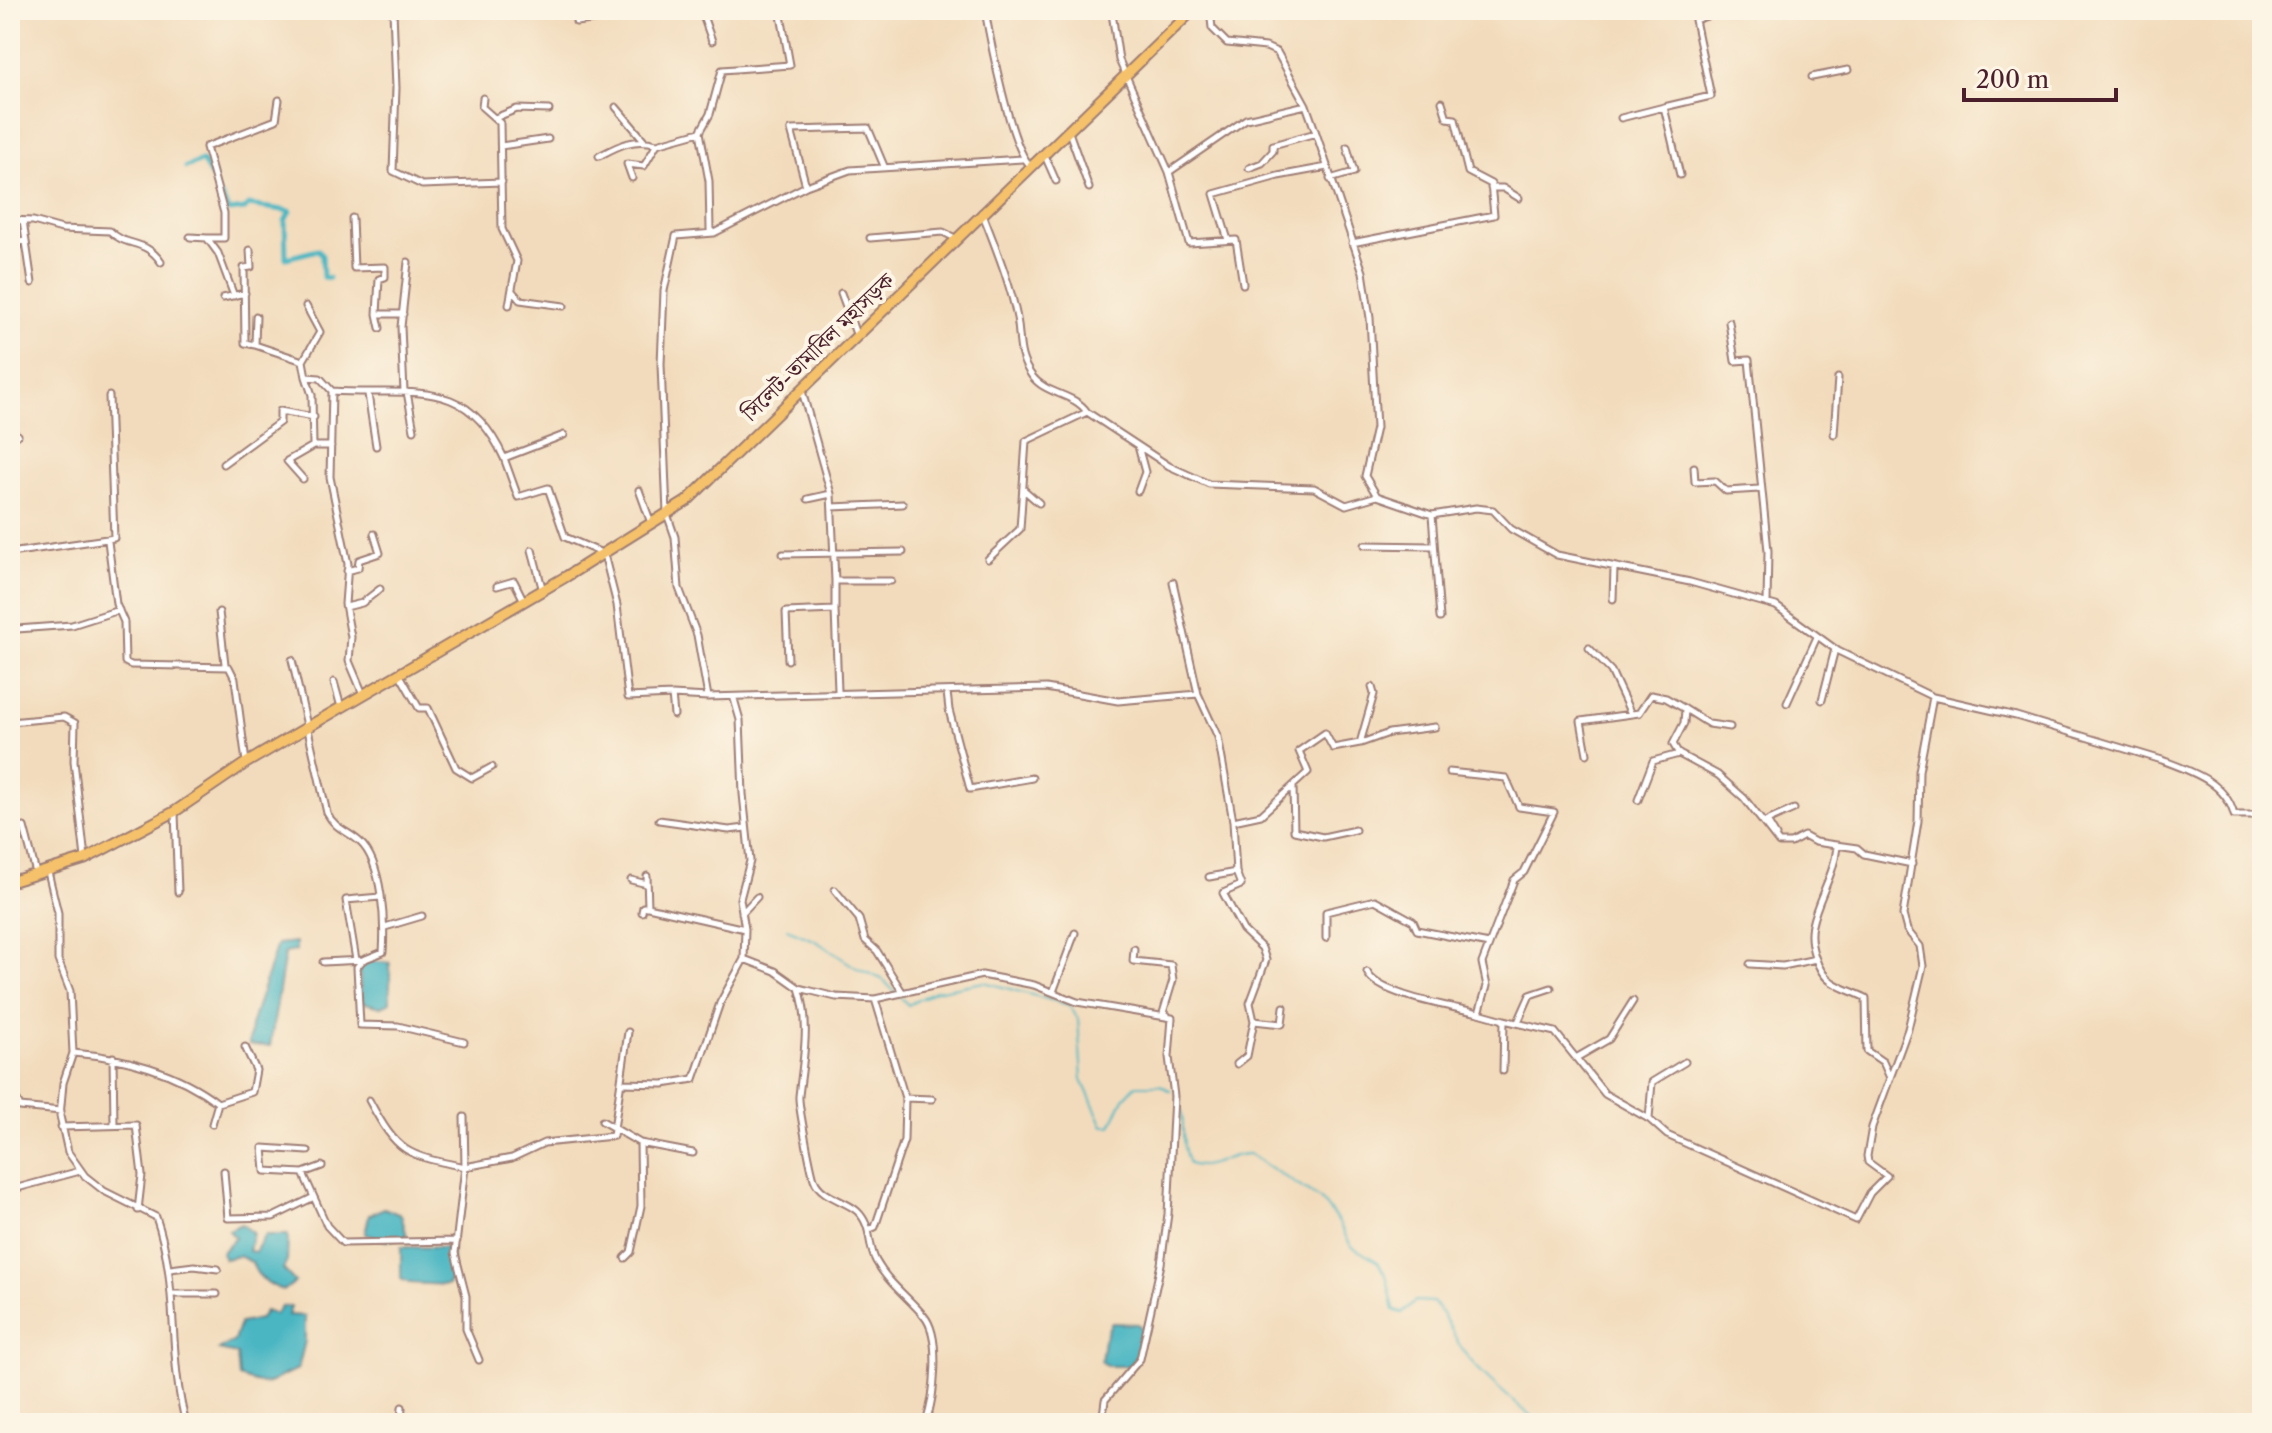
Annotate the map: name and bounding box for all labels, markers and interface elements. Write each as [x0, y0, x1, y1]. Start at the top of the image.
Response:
scale bar [1964, 52, 2116, 102]
text: 200 m [1976, 65, 2049, 94]
street label: সিলেট-তামাবিল মহাসড়ক [736, 266, 901, 427]

